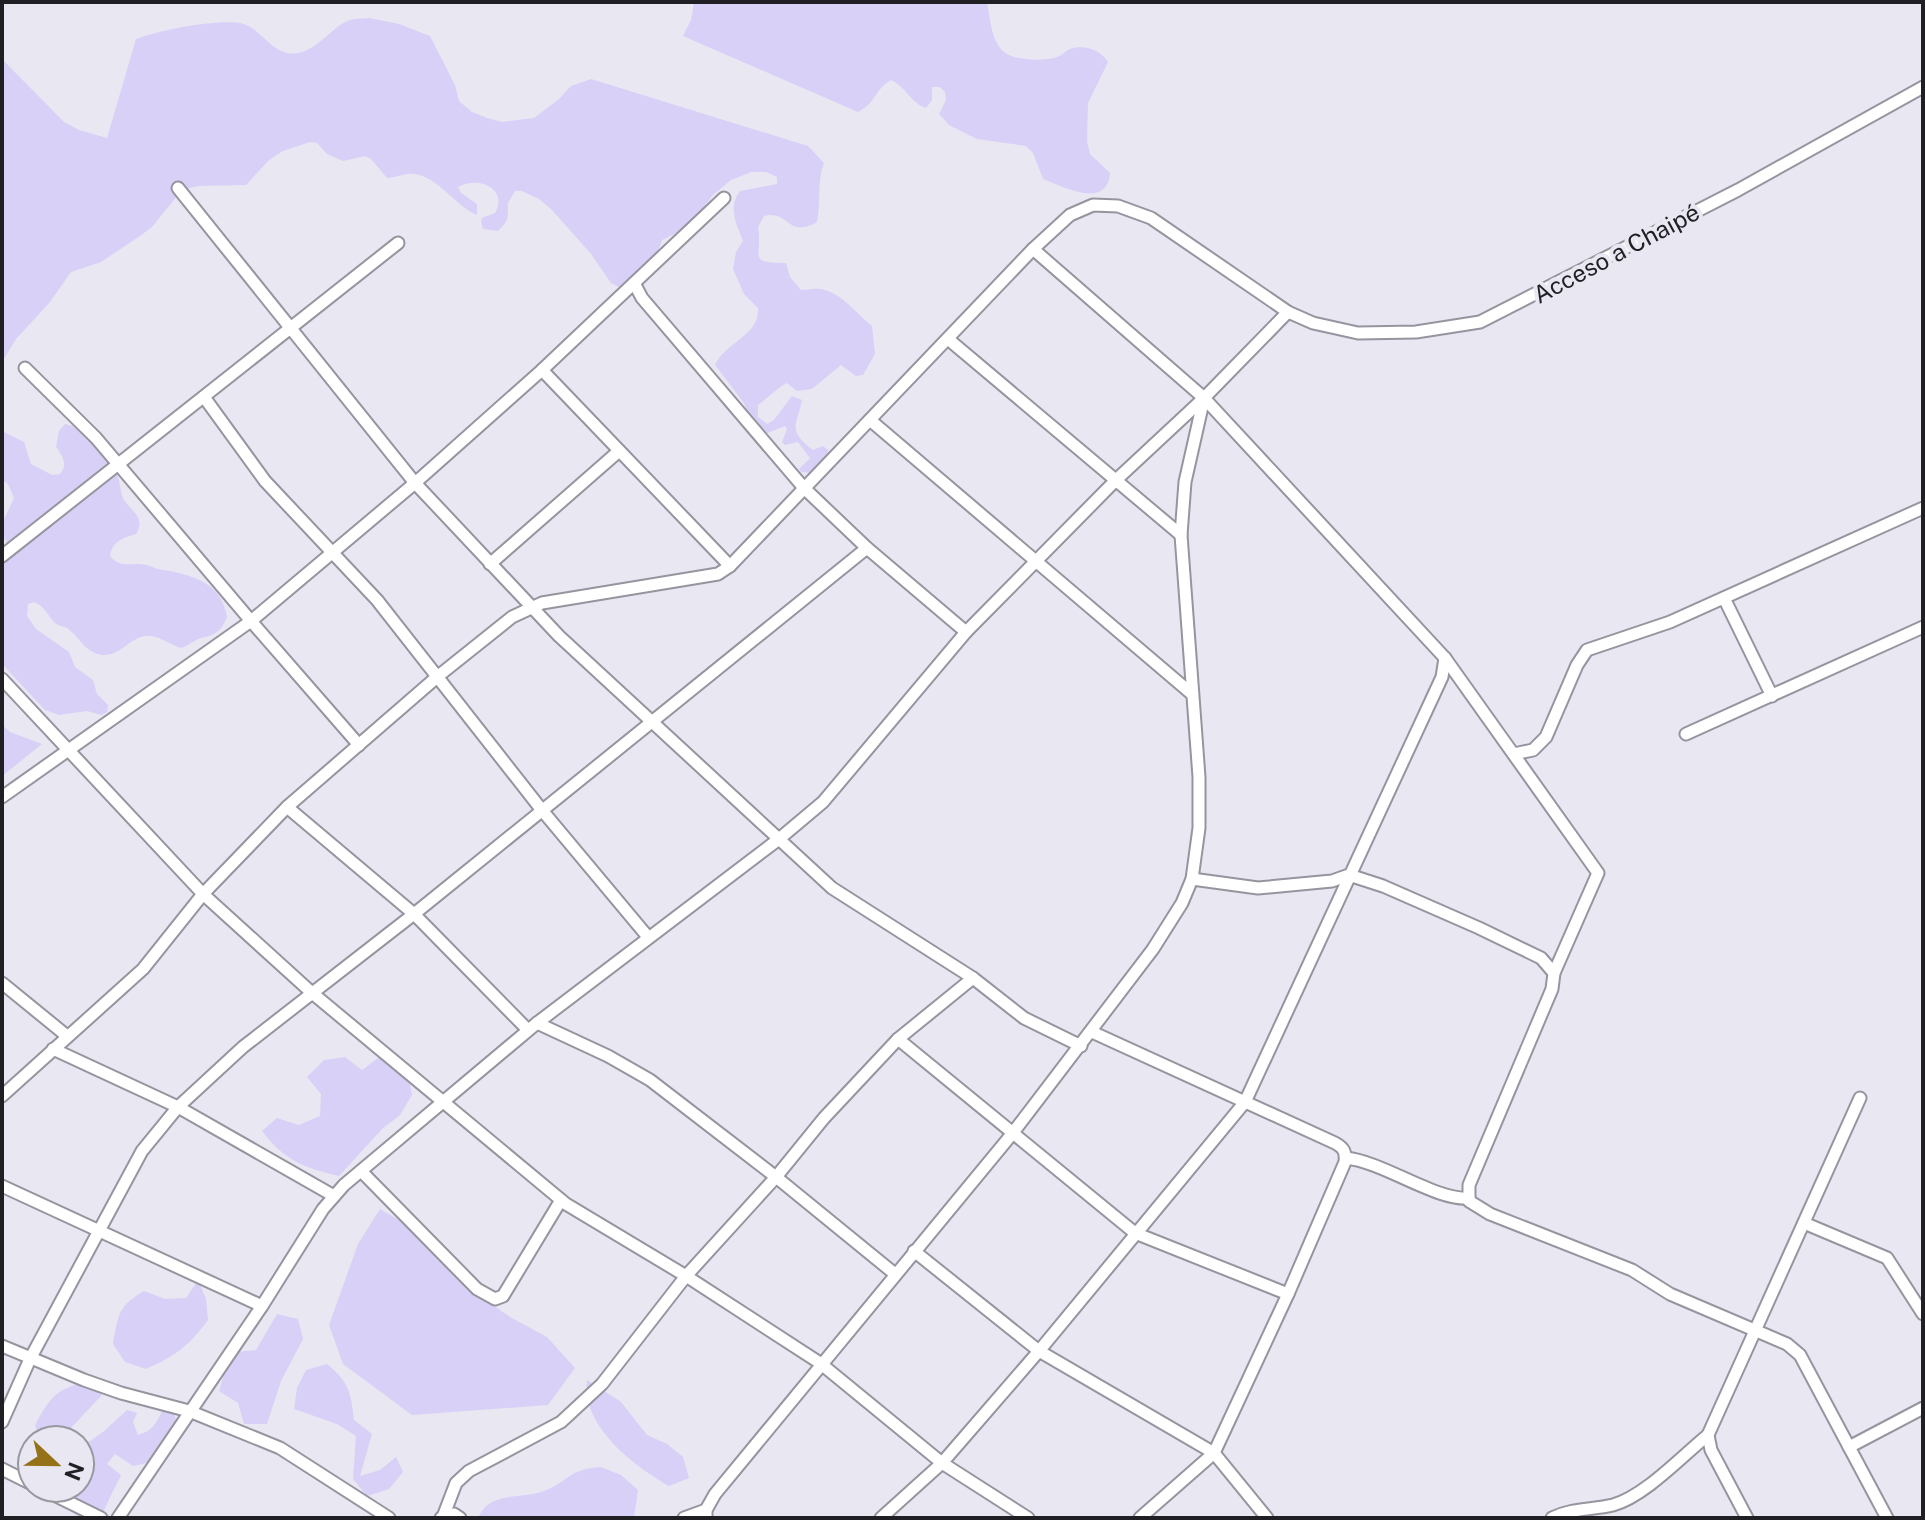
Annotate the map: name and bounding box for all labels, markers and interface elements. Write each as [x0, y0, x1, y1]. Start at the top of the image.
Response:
street label: Acceso a Chaipé [1528, 197, 1704, 309]
north arrow [16, 1424, 96, 1504]
text: N [59, 1459, 90, 1484]

